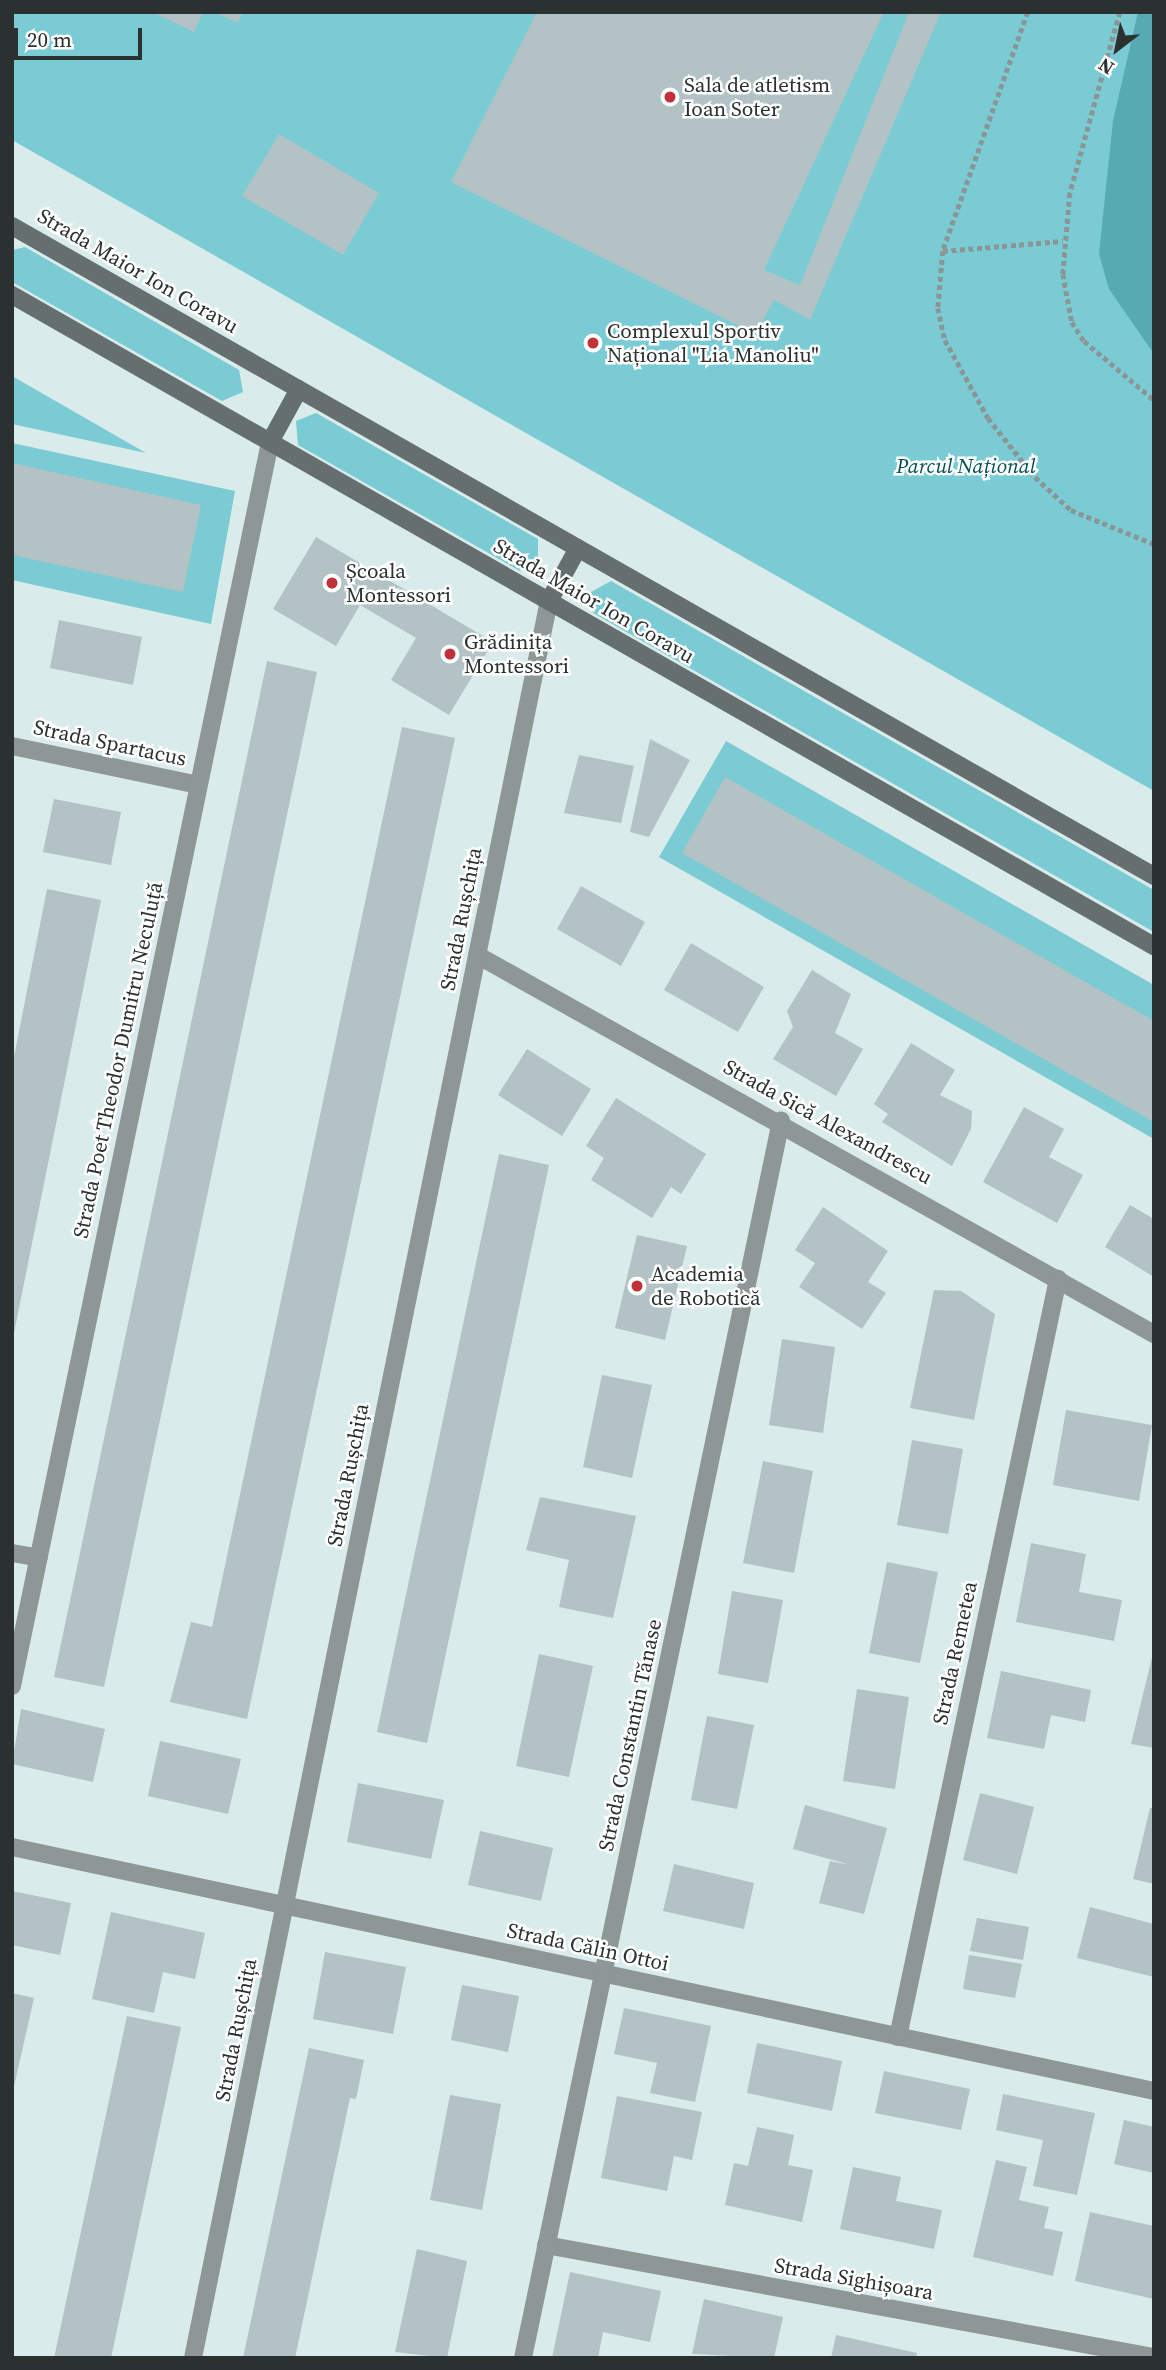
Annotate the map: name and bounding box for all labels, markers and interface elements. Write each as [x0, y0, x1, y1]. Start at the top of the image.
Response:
scale bar [18, 14, 145, 58]
north arrow [1082, 14, 1152, 84]
text: 20 m [27, 25, 72, 54]
text: N [1093, 52, 1119, 82]
place label: Sala de atletism Ioan Soter [684, 72, 830, 122]
marker: Sala de atletism Ioan Soter [662, 89, 678, 105]
street label: Strada Maior Ion Coravu [33, 203, 243, 339]
place label: Complexul Sportiv Național "Lia Manoliu" [607, 318, 819, 368]
marker: Complexul Sportiv Național "Lia Manoliu" [585, 335, 601, 351]
park label: Parcul Național [896, 453, 1036, 479]
street label: Strada Maior Ion Coravu [489, 533, 699, 669]
place label: Școala Montessori [346, 558, 451, 608]
marker: Școala Montessori [324, 575, 340, 591]
place label: Grădinița Montessori [464, 629, 569, 679]
marker: Grădinița Montessori [442, 646, 458, 662]
street label: Strada Spartacus [31, 714, 189, 772]
street label: Strada Rușchița [435, 845, 487, 993]
street label: Strada Poet Theodor Dumitru Neculuță [68, 879, 168, 1241]
street label: Strada Sică Alexandrescu [719, 1054, 937, 1190]
place label: Academia de Robotică [651, 1261, 761, 1311]
marker: Academia de Robotică [629, 1278, 645, 1294]
street label: Strada Rușchița [322, 1401, 374, 1549]
street label: Strada Remetea [928, 1579, 982, 1727]
street label: Strada Constantin Tănase [593, 1616, 667, 1854]
street label: Strada Călin Ottoi [505, 1918, 671, 1976]
street label: Strada Rușchița [210, 1956, 262, 2104]
street label: Strada Sighișoara [772, 2253, 936, 2305]

